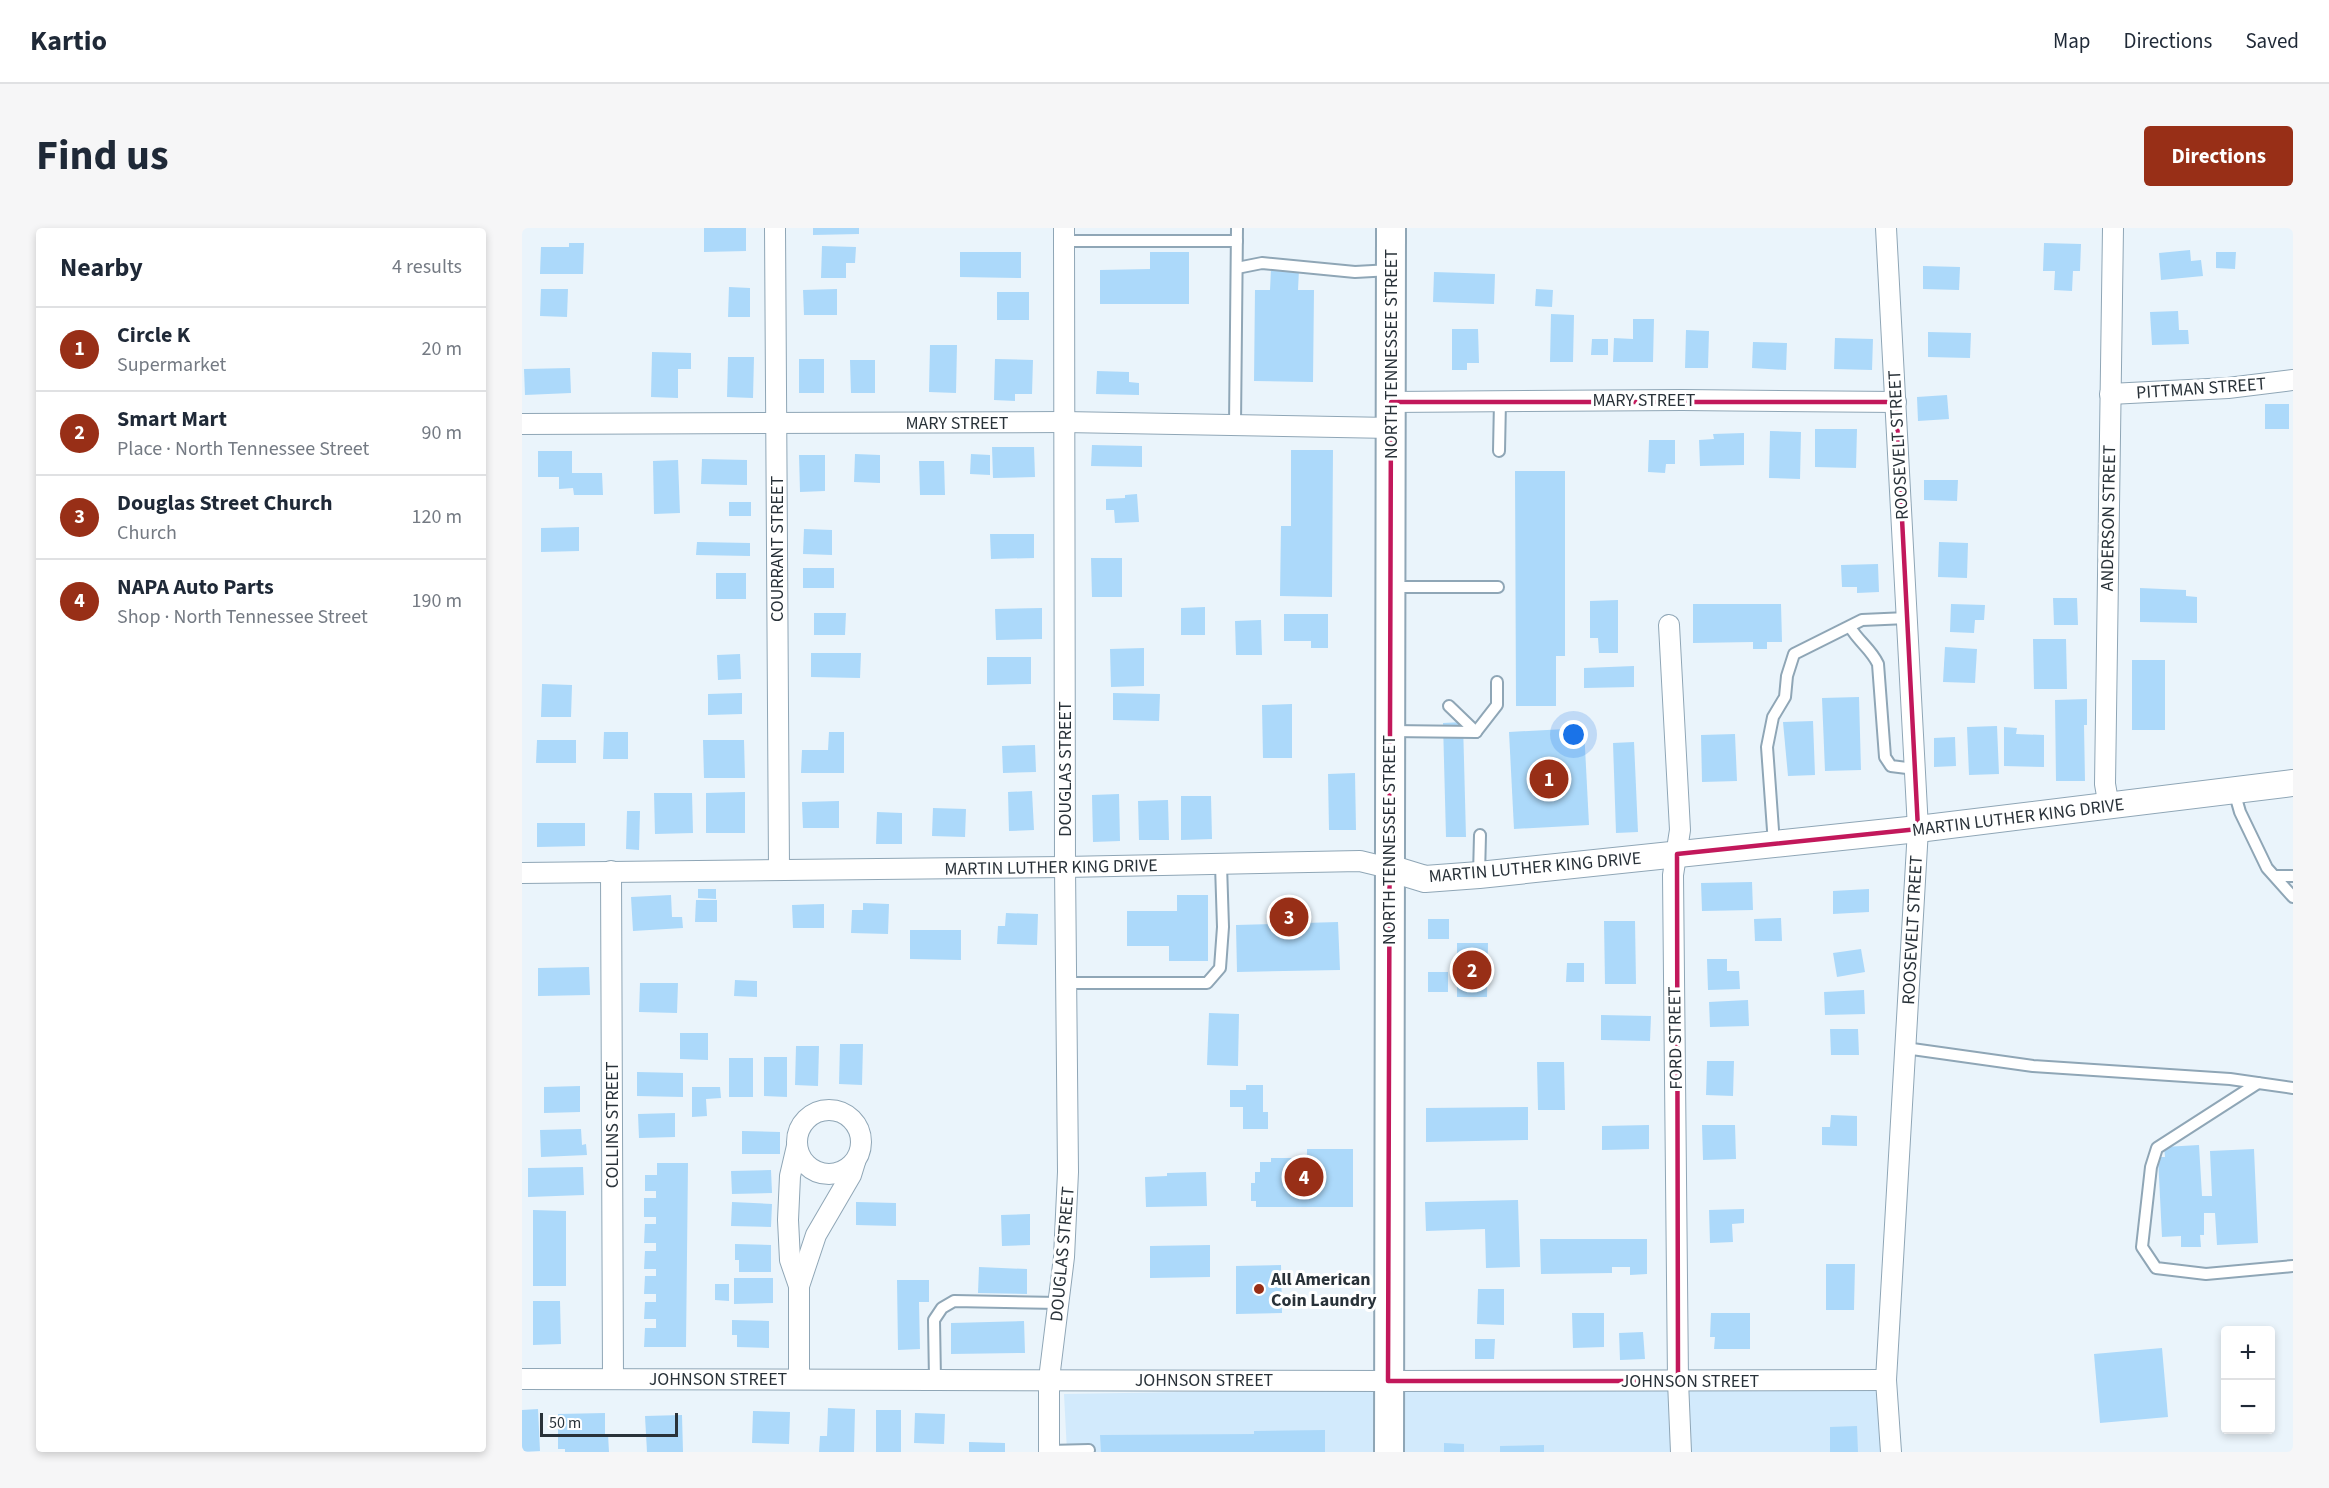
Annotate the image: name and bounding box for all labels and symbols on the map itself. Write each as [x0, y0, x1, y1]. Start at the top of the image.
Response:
street label: NORTH TENNESSEE STREET [1379, 249, 1404, 459]
street label: ROOSEVELT STREET [1882, 369, 1915, 520]
street label: PITTMAN STREET [2135, 371, 2267, 406]
street label: MARY STREET [1592, 388, 1696, 413]
street label: MARY STREET [905, 411, 1009, 436]
street label: ANDERSON STREET [2095, 444, 2122, 591]
street label: COURRANT STREET [765, 476, 790, 622]
street label: DOUGLAS STREET [1053, 701, 1078, 837]
your location [1559, 720, 1588, 749]
street label: NORTH TENNESSEE STREET [1377, 735, 1402, 945]
pin: 1 [1530, 756, 1568, 802]
street label: MARTIN LUTHER KING DRIVE [1911, 792, 2125, 843]
street label: MARTIN LUTHER KING DRIVE [1428, 846, 1642, 889]
street label: MARTIN LUTHER KING DRIVE [944, 853, 1158, 882]
street label: ROOSEVELT STREET [1896, 854, 1929, 1005]
pin: 3 [1270, 894, 1308, 940]
pin: 2 [1452, 948, 1492, 992]
street label: FORD STREET [1662, 986, 1689, 1090]
street label: COLLINS STREET [600, 1061, 625, 1188]
pin: 4 [1284, 1154, 1324, 1200]
street label: DOUGLAS STREET [1044, 1185, 1081, 1323]
place label: All American Coin Laundry [1270, 1267, 1377, 1313]
marker: All American Coin Laundry [1252, 1282, 1266, 1296]
street label: JOHNSON STREET [649, 1367, 788, 1392]
street label: JOHNSON STREET [1135, 1368, 1274, 1393]
street label: JOHNSON STREET [1621, 1369, 1760, 1394]
scale bar [540, 1410, 678, 1438]

